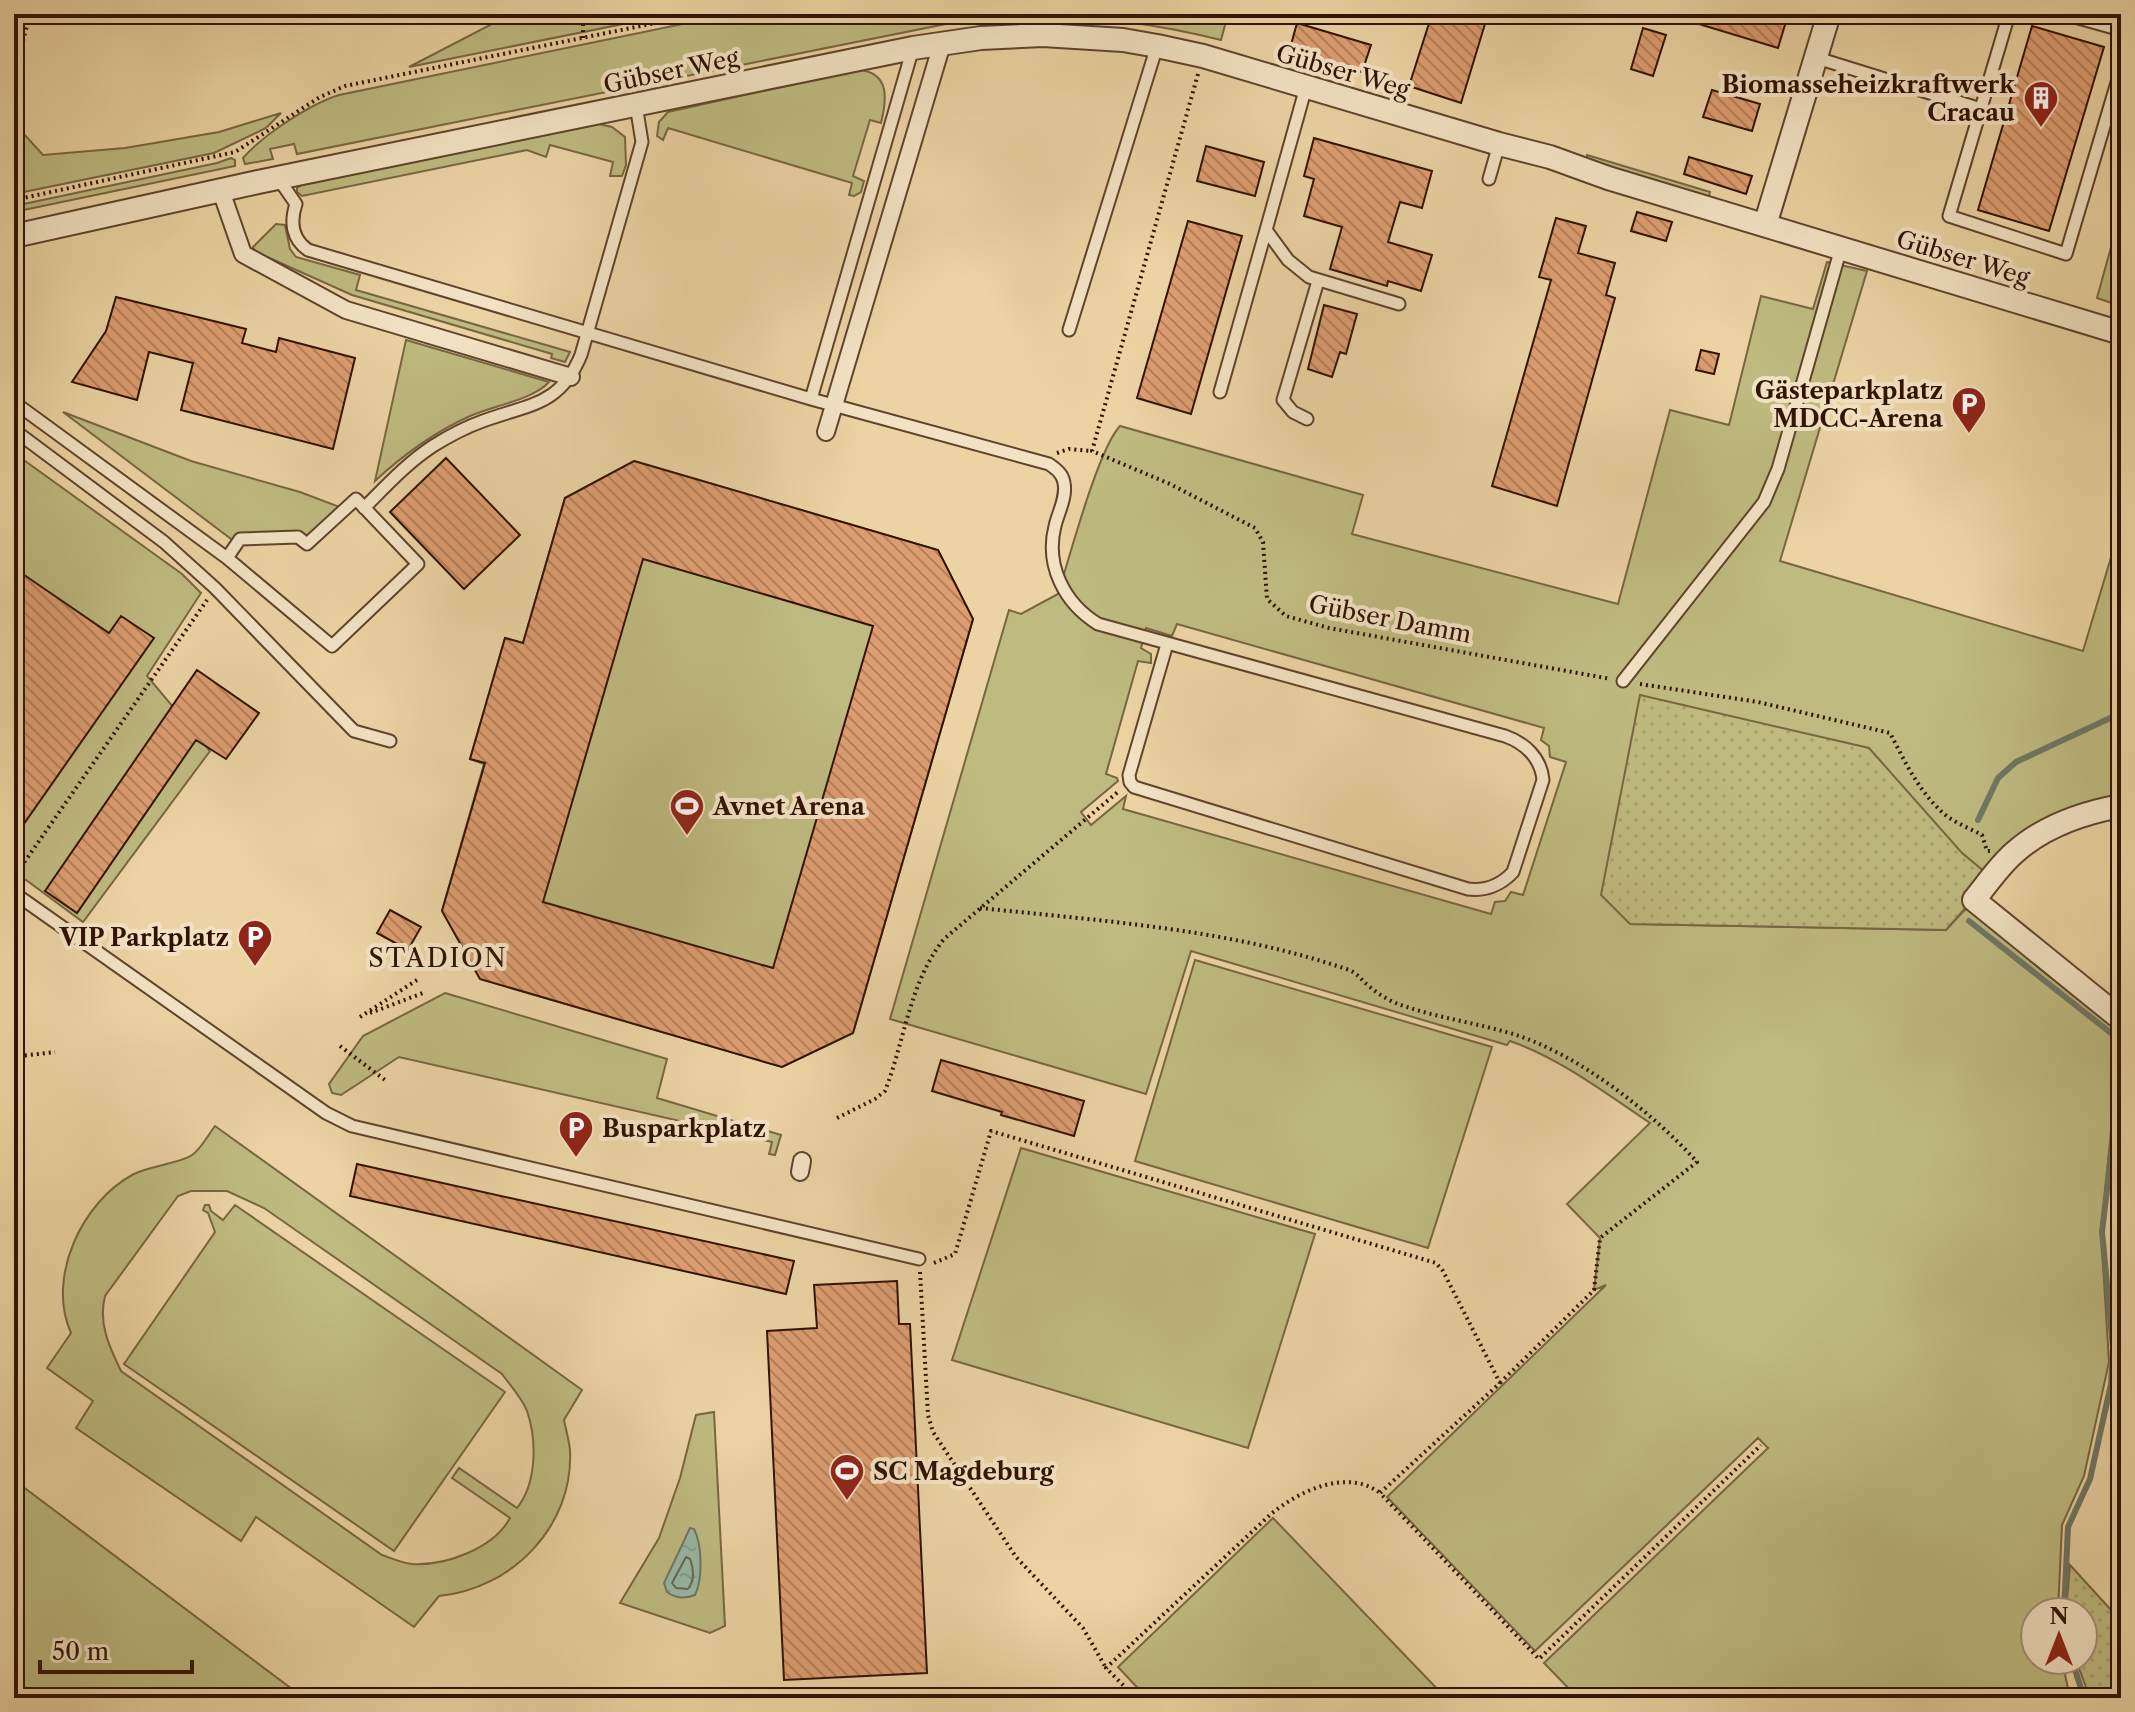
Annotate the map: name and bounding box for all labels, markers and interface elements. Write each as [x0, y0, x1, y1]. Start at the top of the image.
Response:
street label: Gübser Weg [1273, 38, 1413, 104]
street label: Gübser Weg [601, 42, 742, 99]
place label: Biomasseheizkraftwerk Cracau [1722, 70, 2016, 127]
building icon: Biomasseheizkraftwerk Cracau [2022, 79, 2060, 129]
street label: Gübser Weg [1893, 224, 2033, 292]
place label: Gästeparkplatz MDCC-Arena [1755, 376, 1944, 433]
parking icon: Gästeparkplatz MDCC-Arena [1950, 385, 1988, 435]
street label: Gübser Damm [1306, 589, 1474, 649]
sports icon: Avnet Arena [668, 787, 706, 837]
place label: Avnet Arena [712, 792, 866, 821]
parking icon: VIP Parkplatz [236, 918, 274, 968]
place label: VIP Parkplatz [58, 923, 229, 952]
district label: STADION [368, 942, 508, 974]
parking icon: Busparkplatz [557, 1109, 595, 1159]
place label: Busparkplatz [602, 1114, 766, 1143]
sports icon: SC Magdeburg [828, 1452, 866, 1502]
place label: SC Magdeburg [873, 1457, 1055, 1486]
north arrow [2019, 1596, 2099, 1676]
text: N [2049, 1603, 2069, 1630]
scale bar [40, 1624, 192, 1674]
text: 50 m [52, 1637, 109, 1666]

